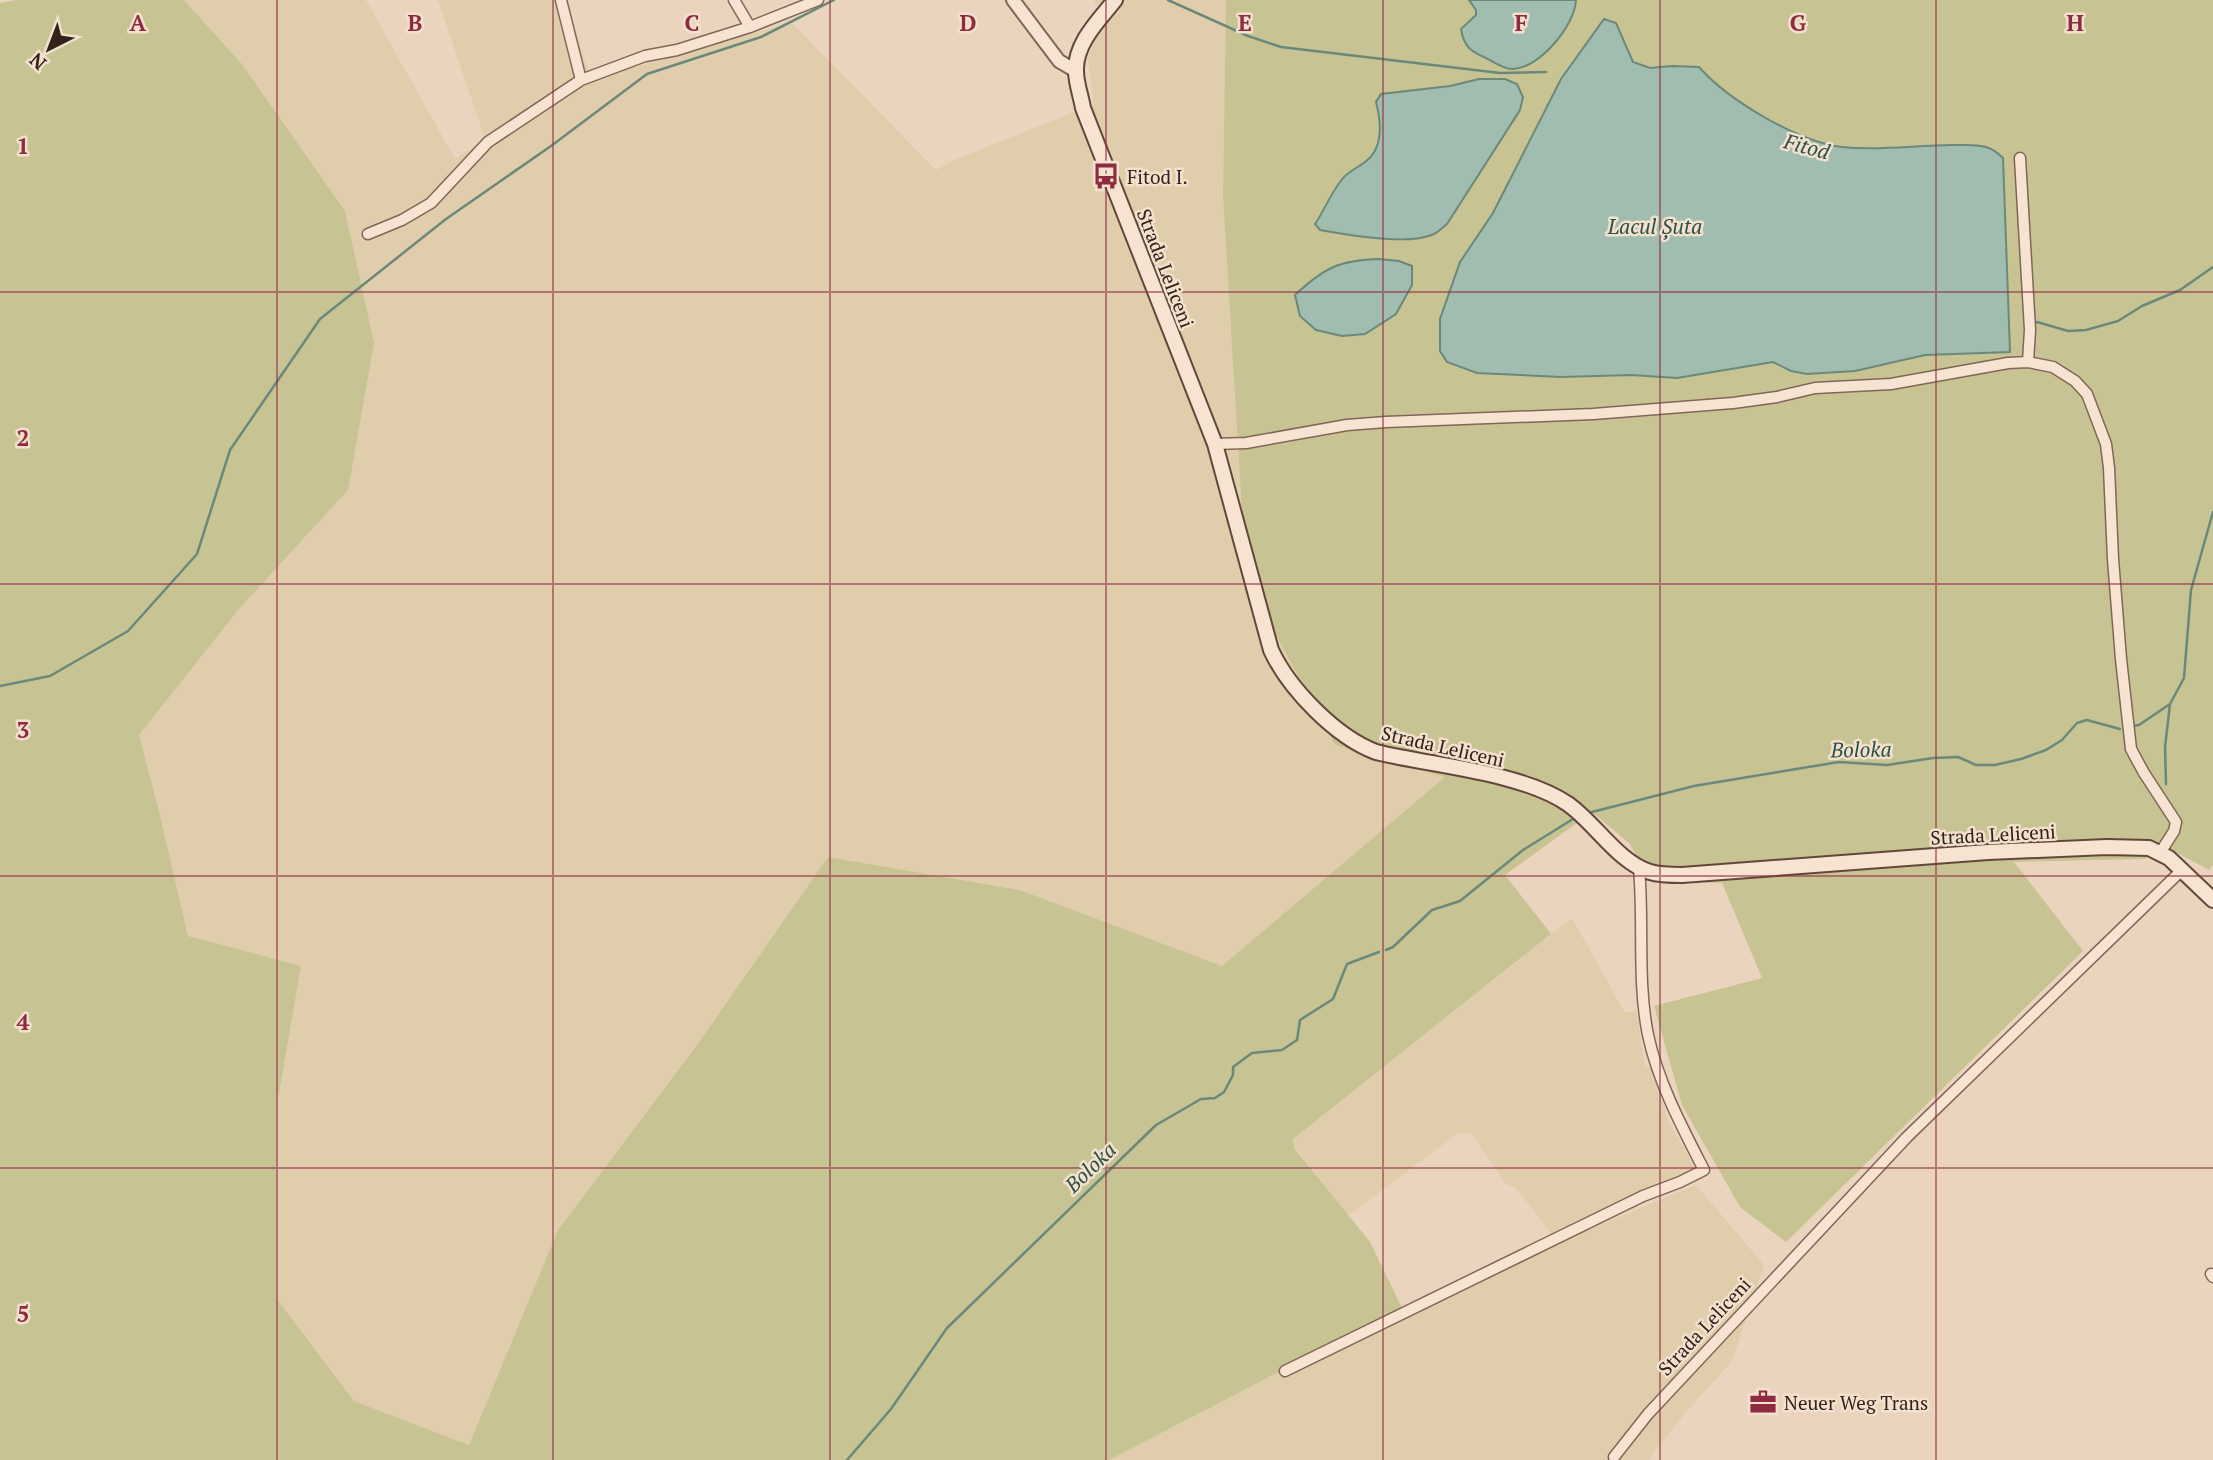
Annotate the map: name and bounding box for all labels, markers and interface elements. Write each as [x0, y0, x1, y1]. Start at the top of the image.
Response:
text: A [130, 7, 147, 38]
text: B [408, 7, 423, 38]
text: C [685, 7, 700, 38]
text: D [960, 7, 977, 38]
text: E [1238, 7, 1252, 38]
text: F [1514, 7, 1528, 38]
text: G [1790, 7, 1807, 38]
text: H [2066, 7, 2084, 38]
north arrow [14, 14, 84, 84]
text: N [23, 47, 51, 76]
water label: Fitod [1780, 126, 1834, 166]
text: 1 [17, 130, 30, 161]
bus stop icon: Fitod I. [1091, 161, 1121, 191]
place label: Fitod I. [1127, 164, 1188, 189]
street label: Strada Leliceni [1132, 205, 1200, 331]
water label: Lacul Șuta [1607, 212, 1702, 240]
text: 2 [17, 422, 30, 453]
text: 3 [17, 714, 30, 745]
street label: Strada Leliceni [1379, 720, 1507, 772]
water label: Boloka [1829, 734, 1892, 764]
street label: Strada Leliceni [1930, 818, 2056, 850]
text: 4 [17, 1006, 30, 1037]
water label: Boloka [1058, 1136, 1122, 1199]
street label: Strada Leliceni [1652, 1272, 1756, 1380]
text: 5 [17, 1298, 30, 1329]
office icon: Neuer Weg Trans [1748, 1387, 1778, 1417]
place label: Neuer Weg Trans [1784, 1390, 1928, 1415]

